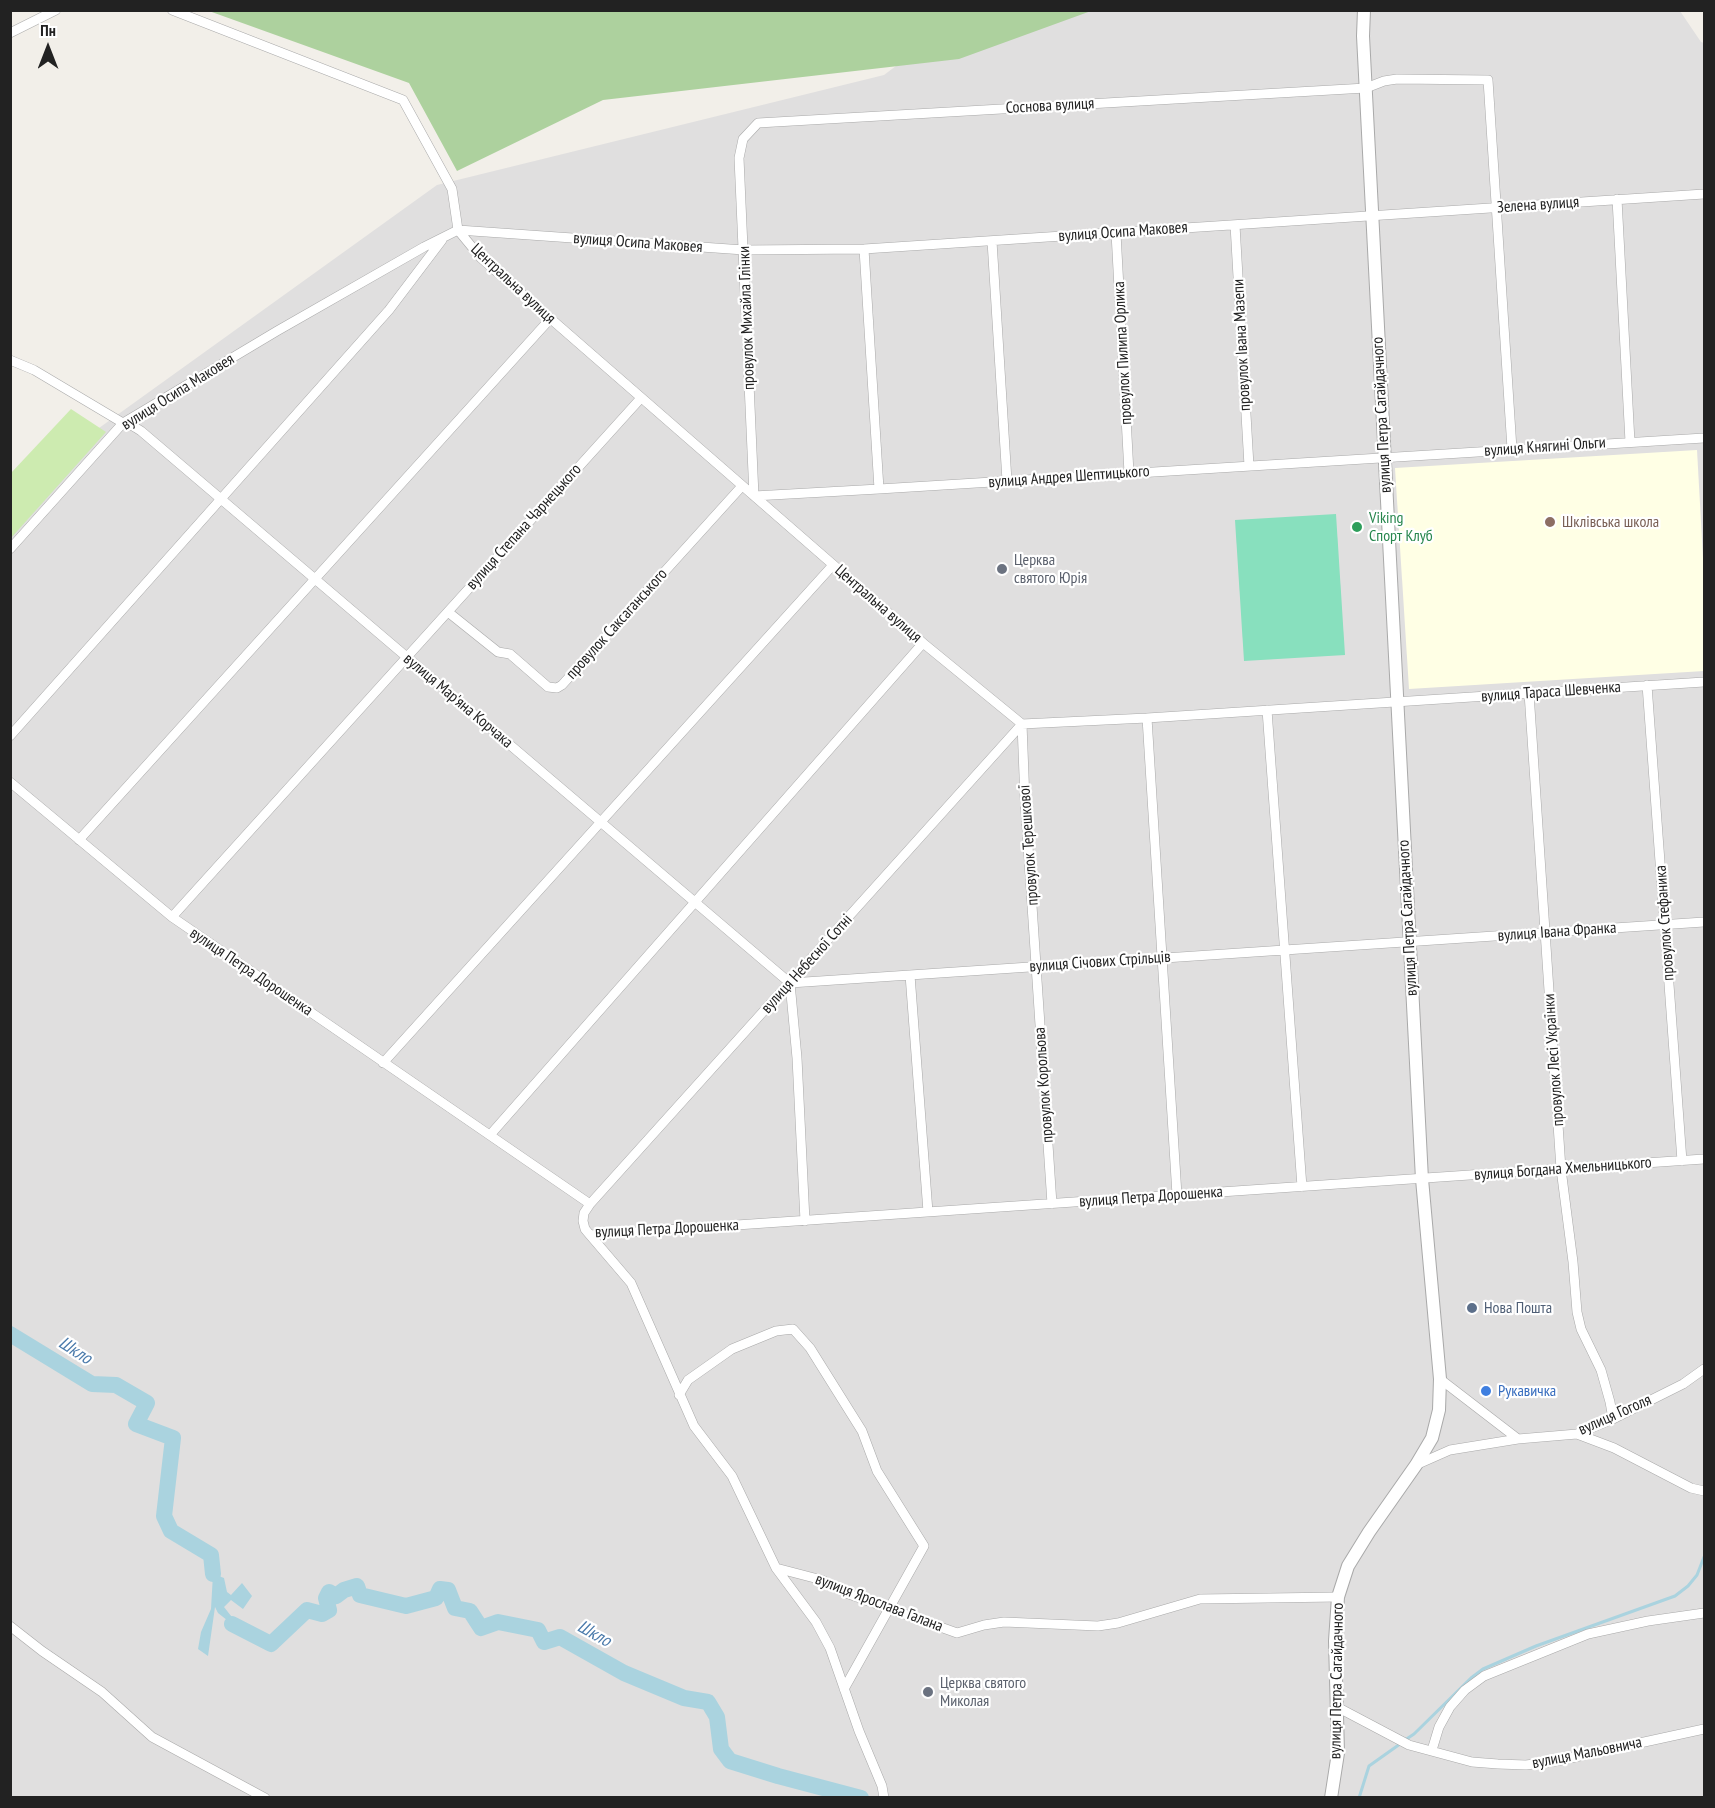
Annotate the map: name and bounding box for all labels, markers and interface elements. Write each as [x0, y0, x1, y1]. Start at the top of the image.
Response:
north arrow [18, 18, 78, 78]
text: Пн [40, 20, 56, 40]
street label: Соснова вулиця [1005, 94, 1095, 118]
street label: Зелена вулиця [1496, 193, 1580, 217]
street label: вулиця Осипа Маковея [1058, 218, 1188, 246]
street label: вулиця Осипа Маковея [573, 229, 703, 257]
street label: Центральна вулиця [467, 240, 559, 328]
street label: провулок Михайла Глінки [735, 246, 759, 390]
street label: провулок Івана Мазепи [1229, 279, 1255, 411]
street label: провулок Пилипа Орлика [1110, 281, 1136, 425]
street label: вулиця Петра Сагайдачного [1368, 336, 1396, 494]
street label: вулиця Осипа Маковея [118, 350, 238, 434]
street label: вулиця Княгині Ольги [1484, 433, 1606, 461]
street label: вулиця Степана Чарнецького [462, 460, 586, 594]
street label: вулиця Андрея Шептицького [988, 462, 1150, 492]
place label: Viking Спорт Клуб [1369, 508, 1433, 546]
place label: Шклівська школа [1562, 512, 1659, 532]
marker: Шклівська школа [1543, 515, 1557, 529]
marker: Viking Спорт Клуб [1350, 520, 1364, 534]
place label: Церква святого Юрія [1014, 550, 1087, 588]
street label: Центральна вулиця [831, 561, 925, 647]
marker: Церква святого Юрія [995, 562, 1009, 576]
street label: провулок Саксаганського [562, 565, 672, 683]
street label: вулиця Мар'яна Корчака [399, 650, 517, 752]
street label: вулиця Тараса Шевченка [1480, 678, 1622, 706]
street label: провулок Терешкової [1015, 784, 1043, 906]
street label: вулиця Петра Сагайдачного [1394, 839, 1422, 997]
street label: провулок Стефаника [1651, 865, 1679, 981]
street label: вулиця Небесної Сотні [757, 910, 857, 1018]
street label: вулиця Івана Франка [1497, 918, 1617, 946]
street label: вулиця Петра Дорошенка [186, 924, 316, 1020]
street label: вулиця Січових Стрільців [1029, 947, 1171, 977]
street label: провулок Лесі Українки [1540, 993, 1568, 1127]
street label: провулок Корольова [1030, 1026, 1058, 1144]
street label: вулиця Богдана Хмельницького [1474, 1153, 1652, 1185]
street label: вулиця Петра Дорошенка [1078, 1182, 1224, 1212]
street label: вулиця Петра Дорошенка [595, 1216, 739, 1242]
place label: Нова Пошта [1484, 1298, 1552, 1318]
marker: Нова Пошта [1465, 1301, 1479, 1315]
water label: Шкло [54, 1333, 96, 1369]
place label: Рукавичка [1498, 1381, 1556, 1401]
marker: Рукавичка [1479, 1384, 1493, 1398]
street label: вулиця Гоголя [1576, 1390, 1654, 1440]
street label: вулиця Ярослава Галана [812, 1570, 946, 1636]
street label: вулиця Петра Сагайдачного [1326, 1603, 1348, 1759]
water label: Шкло [573, 1616, 615, 1652]
place label: Церква святого Миколая [940, 1673, 1026, 1711]
marker: Церква святого Миколая [921, 1685, 935, 1699]
street label: вулиця Мальовнича [1530, 1733, 1644, 1773]

